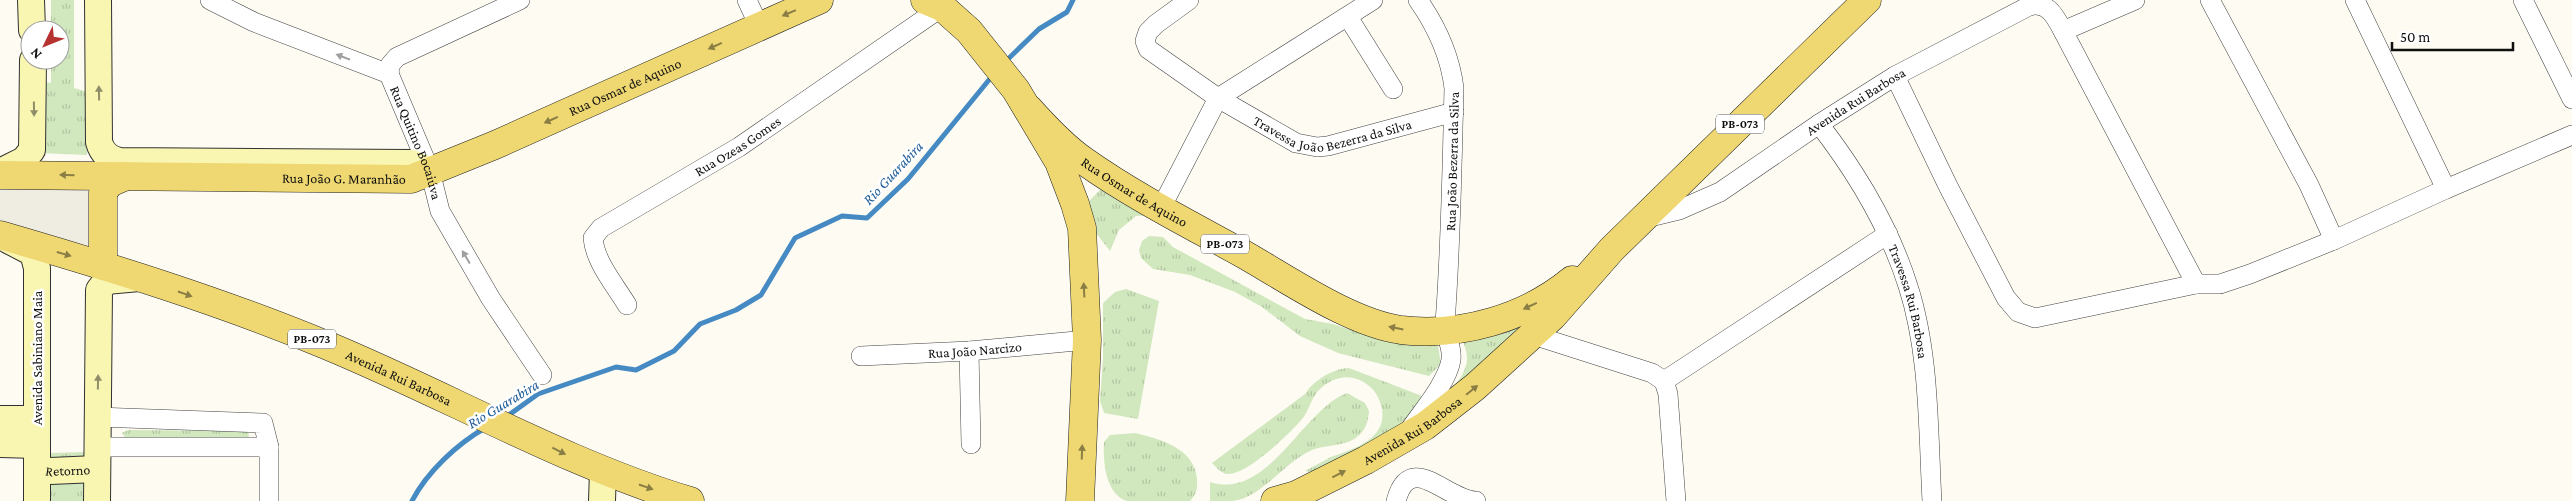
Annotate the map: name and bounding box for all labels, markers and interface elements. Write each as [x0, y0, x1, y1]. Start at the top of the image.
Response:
one-way arrow [782, 9, 796, 17]
north arrow [20, 20, 70, 70]
scale bar [2392, 20, 2513, 52]
text: 50 m [2400, 29, 2430, 45]
one-way arrow [708, 42, 722, 50]
text: N [26, 45, 45, 63]
one-way arrow [335, 53, 350, 61]
street label: Rua Osmar de Aquino [566, 55, 684, 119]
street label: Avenida Rui Barbosa [1803, 64, 1908, 139]
street label: Rua Quitino Bocaiúva [387, 83, 445, 202]
one-way arrow [95, 85, 103, 101]
street label: Rua João Bezerra da Silva [1442, 91, 1462, 231]
one-way arrow [30, 101, 38, 117]
street label: Travessa João Bezerra da Silva [1251, 108, 1417, 130]
text: Travessa João Bezerra da Silva [1251, 112, 1414, 155]
street label: Rua Ozeas Gomes [692, 113, 784, 179]
road number: PB-073 [1716, 115, 1764, 134]
one-way arrow [544, 116, 558, 124]
water label: Rio Guarabira [860, 138, 926, 208]
street label: Rua Osmar de Aquino [1078, 154, 1190, 230]
street label: Rua João G. Maranhão [282, 170, 406, 187]
one-way arrow [59, 171, 75, 179]
road number: PB-073 [1201, 234, 1249, 253]
street label: Travessa Rui Barbosa [1885, 242, 1931, 360]
one-way arrow [56, 250, 71, 258]
one-way arrow [461, 251, 470, 264]
one-way arrow [1080, 282, 1088, 298]
street label: Avenida Sabiniano Maia [29, 290, 45, 425]
one-way arrow [178, 290, 193, 298]
one-way arrow [1522, 302, 1537, 311]
one-way arrow [1389, 324, 1404, 332]
road number: PB-073 [288, 329, 336, 348]
street label: Rua João Narcizo [928, 338, 1022, 361]
street label: Avenida Rui Barbosa [344, 346, 455, 409]
one-way arrow [94, 374, 102, 390]
water label: Rio Guarabira [465, 376, 541, 432]
one-way arrow [1465, 384, 1478, 395]
street label: Avenida Rui Barbosa [1360, 392, 1465, 468]
one-way arrow [1079, 444, 1087, 460]
one-way arrow [552, 447, 566, 455]
street label: Retorno [44, 461, 91, 479]
one-way arrow [1332, 470, 1347, 478]
one-way arrow [639, 483, 654, 491]

